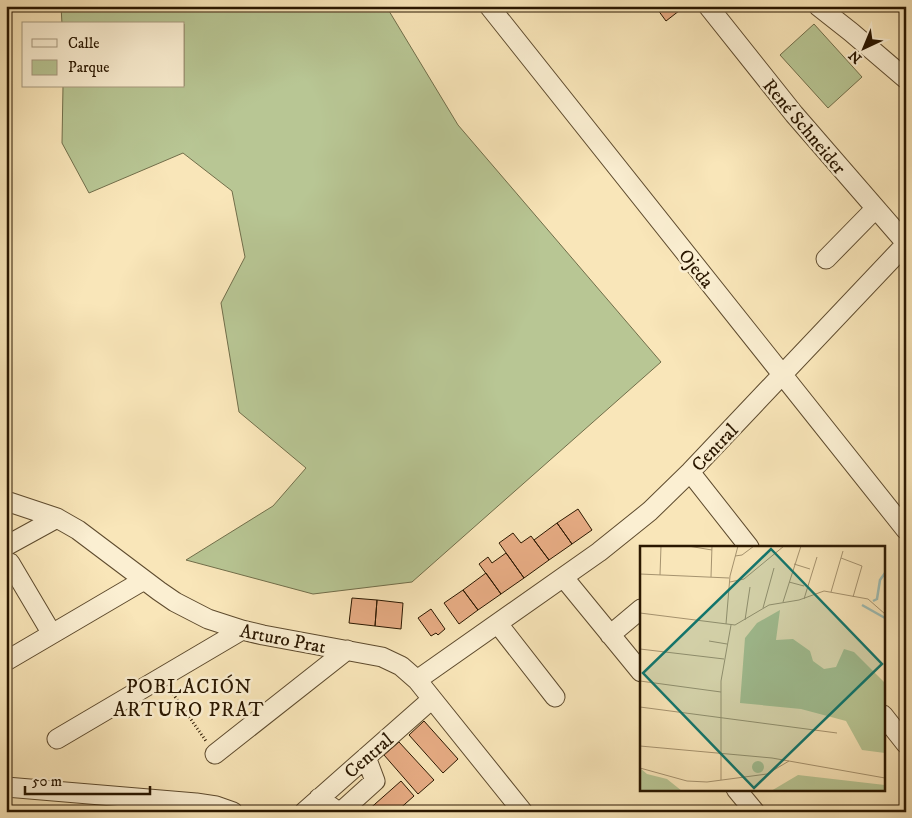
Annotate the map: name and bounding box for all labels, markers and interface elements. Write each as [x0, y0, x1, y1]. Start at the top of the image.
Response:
legend [22, 22, 185, 88]
north arrow [840, 22, 890, 72]
text: Calle [68, 34, 100, 53]
text: N [845, 46, 866, 67]
text: Parque [68, 58, 109, 77]
street label: René Schneider [757, 75, 850, 179]
street label: Ojeda [673, 245, 718, 293]
street label: Central [687, 419, 743, 477]
inset map [640, 546, 884, 790]
street label: Arturo Prat [238, 620, 328, 659]
district label: POBLACIÓN ARTURO PRAT [113, 674, 265, 723]
street label: Central [340, 728, 398, 784]
scale bar [25, 763, 150, 795]
text: 50 m [32, 772, 62, 791]

